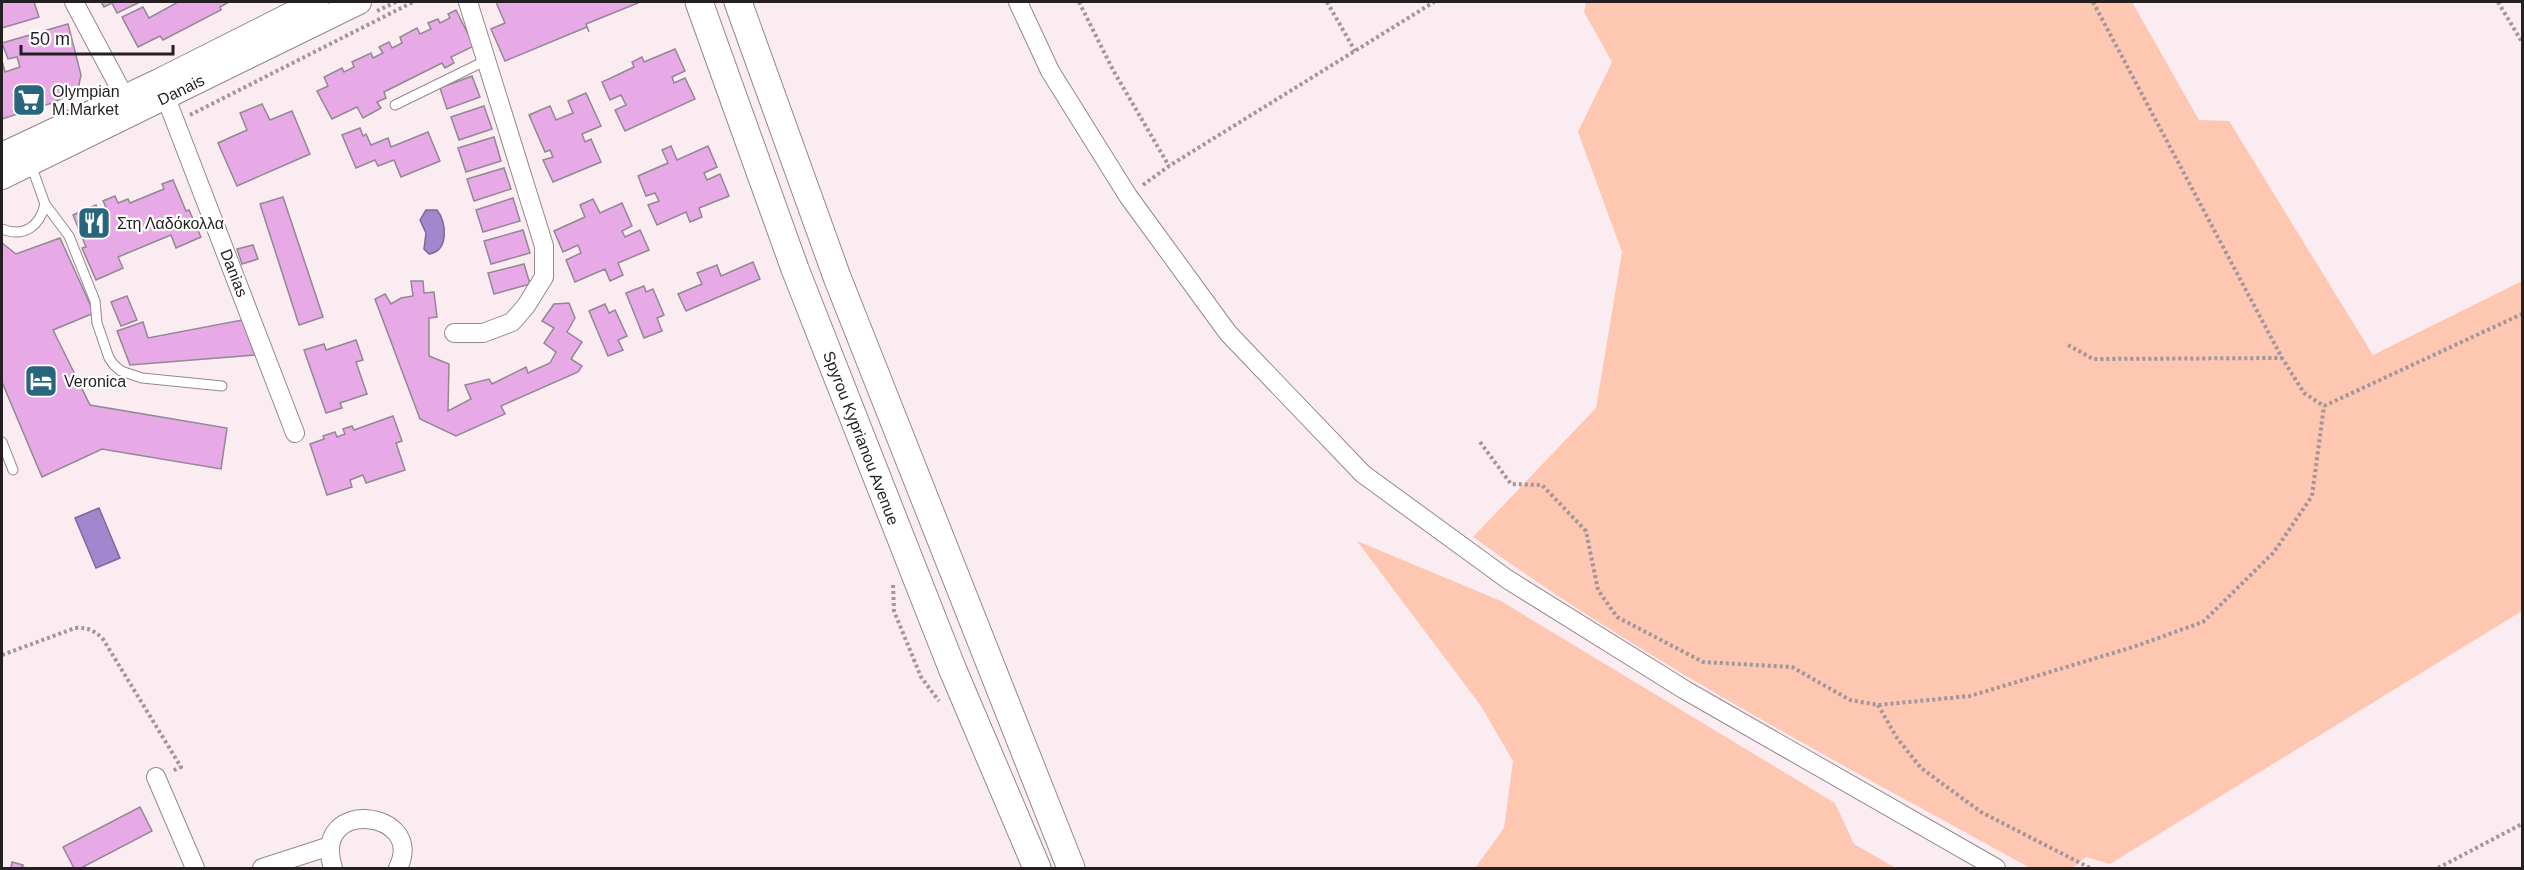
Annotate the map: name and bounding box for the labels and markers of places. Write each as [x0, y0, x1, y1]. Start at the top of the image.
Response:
supermarket icon: Olympian M.Market [11, 82, 47, 118]
place label: Olympian M.Market [52, 83, 120, 118]
restaurant icon: Στη Λαδόκολλα [76, 205, 112, 241]
place label: Στη Λαδόκολλα [117, 215, 224, 232]
hotel icon: Veronica [23, 363, 59, 399]
place label: Veronica [64, 373, 126, 390]

